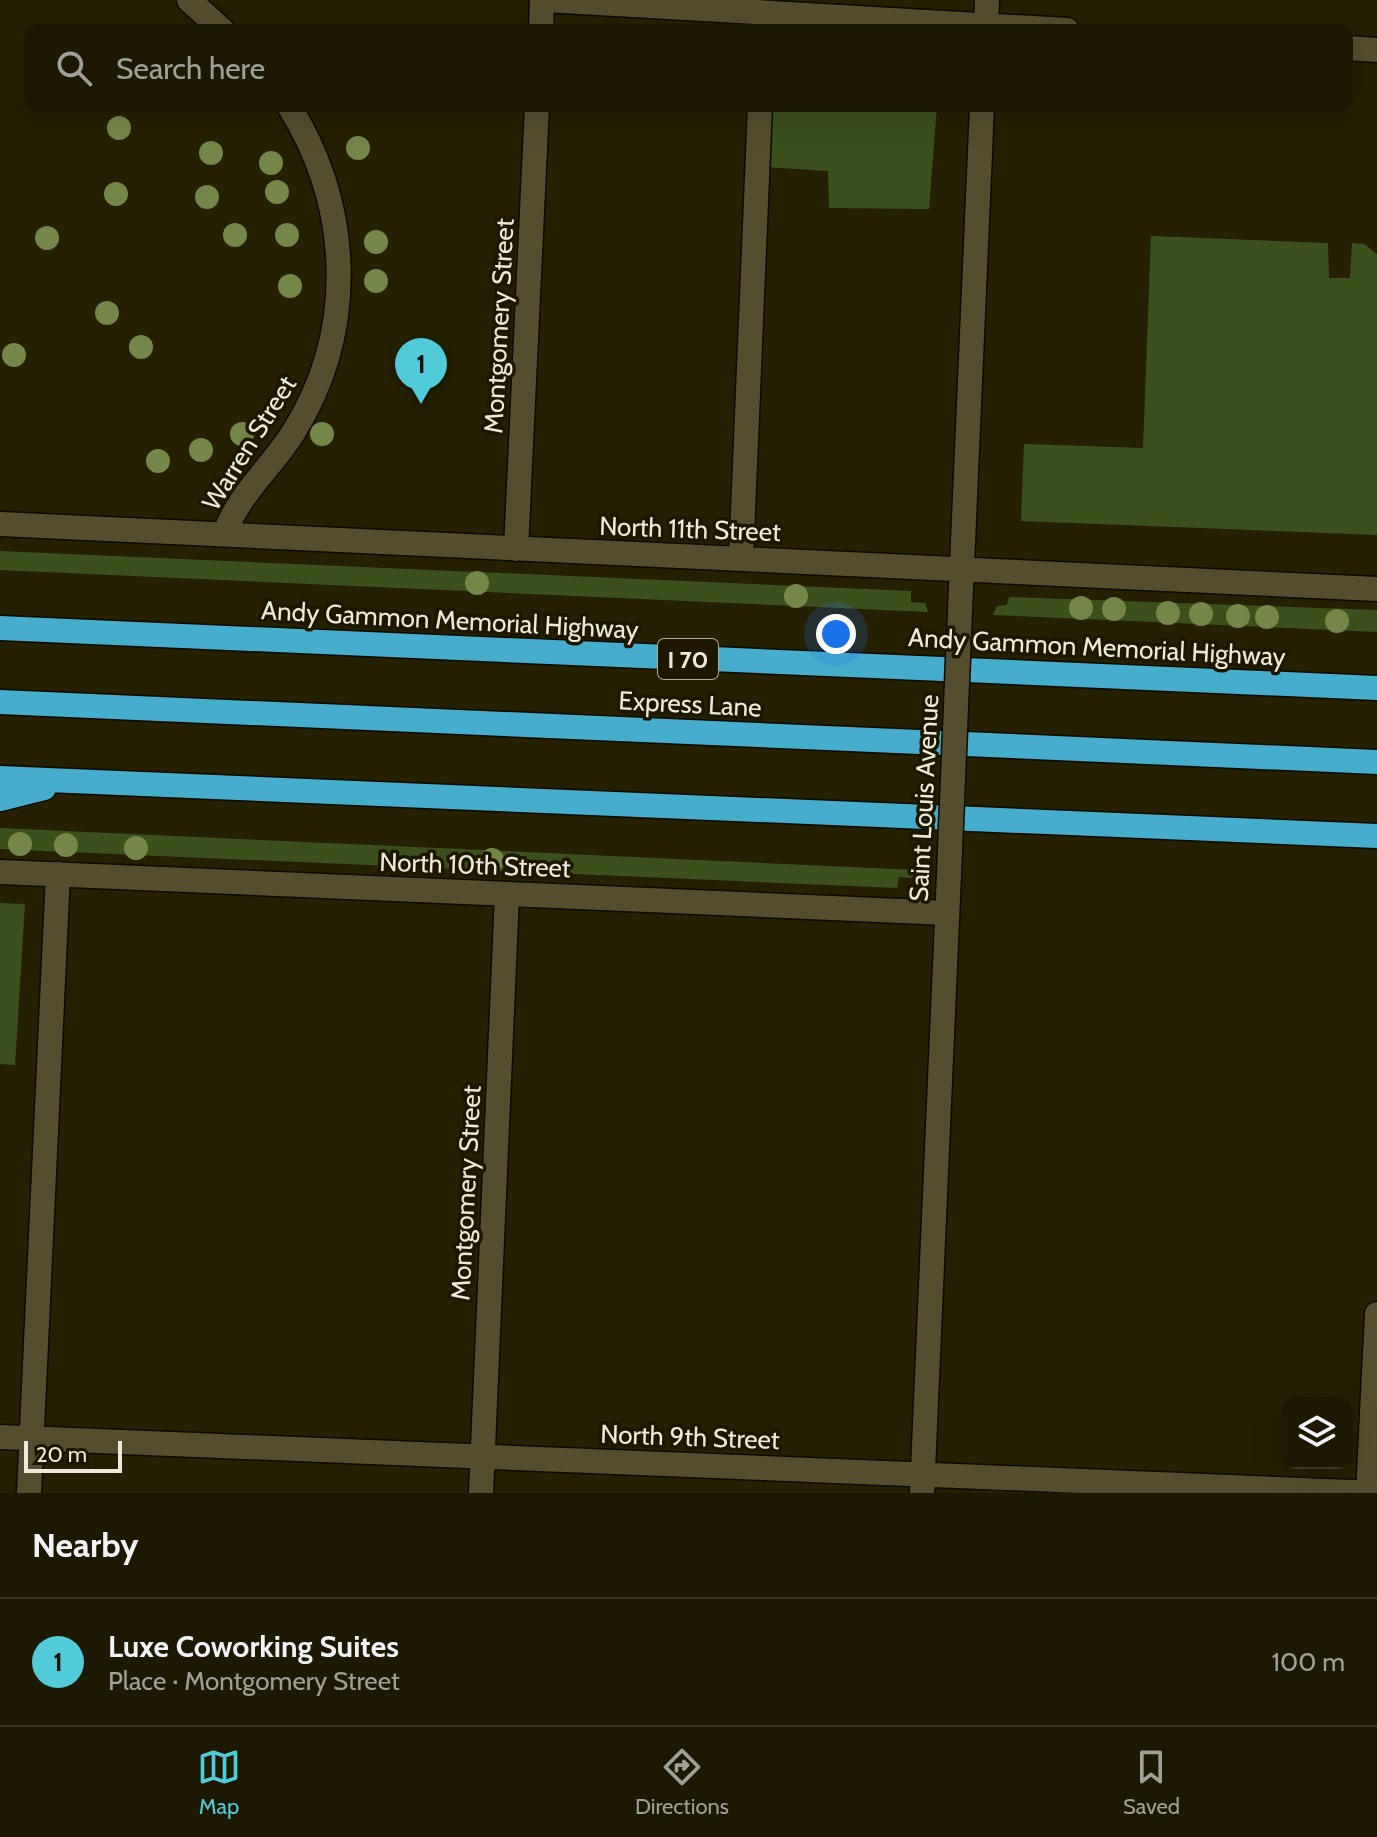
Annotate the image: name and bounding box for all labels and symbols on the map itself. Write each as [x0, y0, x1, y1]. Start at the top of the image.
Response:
street label: Montgomery Street [477, 217, 521, 434]
pin: 1 [395, 338, 447, 404]
street label: Warren Street [195, 370, 303, 516]
street label: North 11th Street [599, 510, 782, 548]
street label: Andy Gammon Memorial Highway [260, 594, 640, 646]
your location [816, 614, 856, 654]
street label: Andy Gammon Memorial Highway [907, 621, 1287, 673]
road number: I 70 [658, 639, 718, 679]
street label: Express Lane [618, 684, 762, 724]
street label: Saint Louis Avenue [903, 694, 945, 902]
street label: North 10th Street [379, 846, 571, 884]
street label: Montgomery Street [444, 1084, 488, 1301]
street label: North 9th Street [600, 1418, 780, 1456]
scale bar [24, 1437, 122, 1473]

